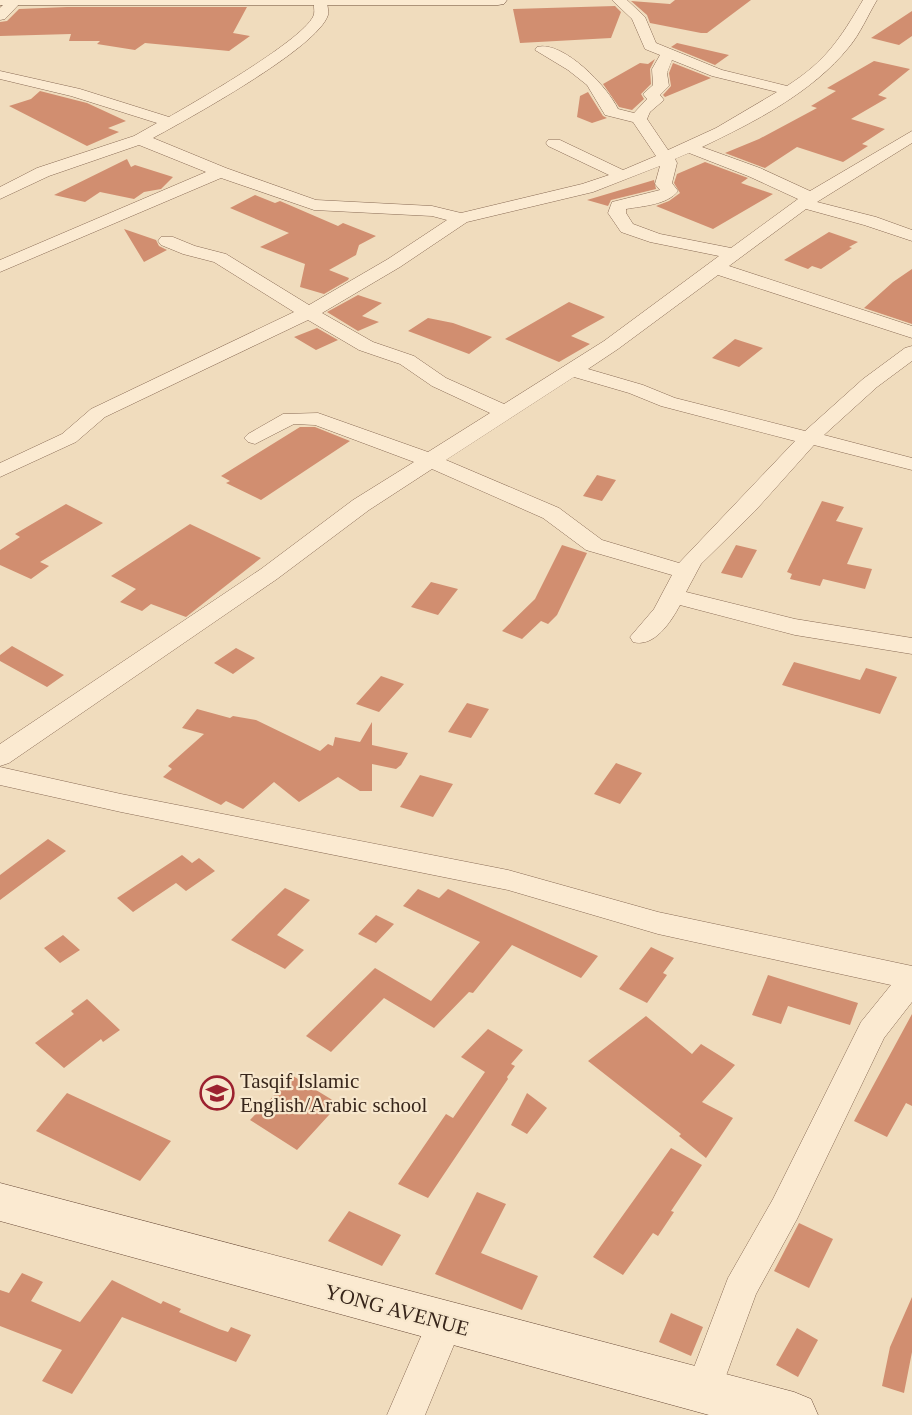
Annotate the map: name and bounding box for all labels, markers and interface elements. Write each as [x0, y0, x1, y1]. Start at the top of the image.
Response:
place label: Tasqif Islamic English/Arabic school [240, 1069, 427, 1117]
school or university icon: Tasqif Islamic English/Arabic school [199, 1075, 235, 1111]
street label: YONG AVENUE [322, 1279, 472, 1341]

